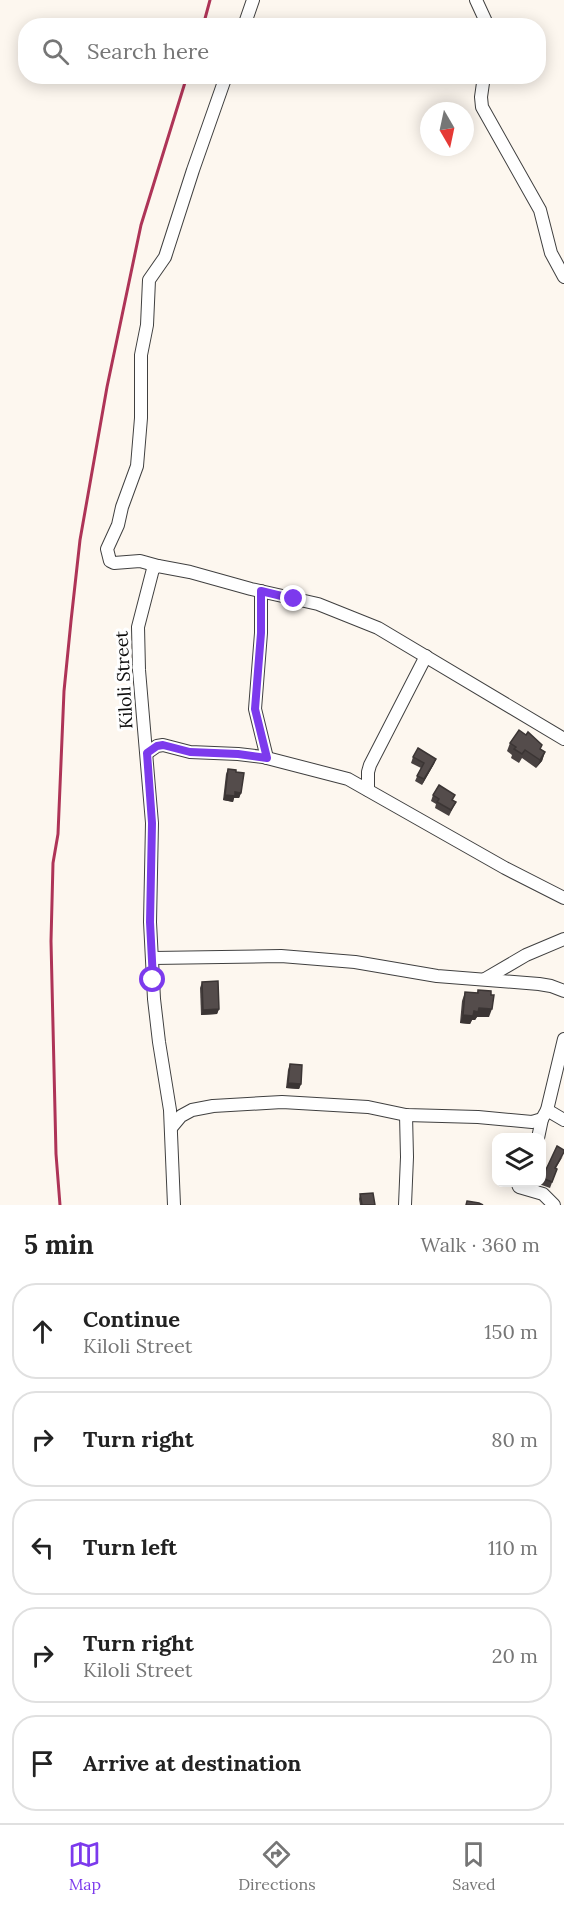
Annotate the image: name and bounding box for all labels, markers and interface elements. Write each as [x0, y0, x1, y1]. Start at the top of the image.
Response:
search box [18, 18, 546, 84]
icon: search [39, 35, 72, 68]
text: Search here [87, 37, 209, 65]
north arrow [420, 102, 474, 156]
route end [280, 585, 306, 611]
street label: Kiloli Street [109, 630, 138, 730]
route start [139, 966, 165, 992]
map controls [492, 1133, 546, 1187]
button: layers [492, 1133, 546, 1187]
text: 5 min [24, 1228, 94, 1261]
text: Walk · 360 m [421, 1232, 540, 1257]
text: Continue [83, 1305, 180, 1333]
icon: ahead [26, 1315, 59, 1348]
text: 150 m [484, 1319, 538, 1344]
text: Kiloli Street [83, 1333, 192, 1358]
icon: right [26, 1423, 59, 1456]
text: Turn right [83, 1425, 194, 1453]
text: 80 m [491, 1427, 538, 1452]
icon: left [26, 1531, 59, 1564]
text: Turn left [83, 1533, 177, 1561]
text: 110 m [488, 1535, 538, 1560]
text: Turn right [83, 1629, 194, 1657]
icon: right [26, 1639, 59, 1672]
text: 20 m [492, 1643, 538, 1668]
text: Kiloli Street [83, 1657, 192, 1682]
icon: arrive [26, 1747, 59, 1780]
text: Arrive at destination [83, 1749, 301, 1777]
tab: Map [68, 1838, 101, 1894]
tab: Directions [238, 1838, 316, 1894]
tab: Saved [452, 1838, 496, 1894]

